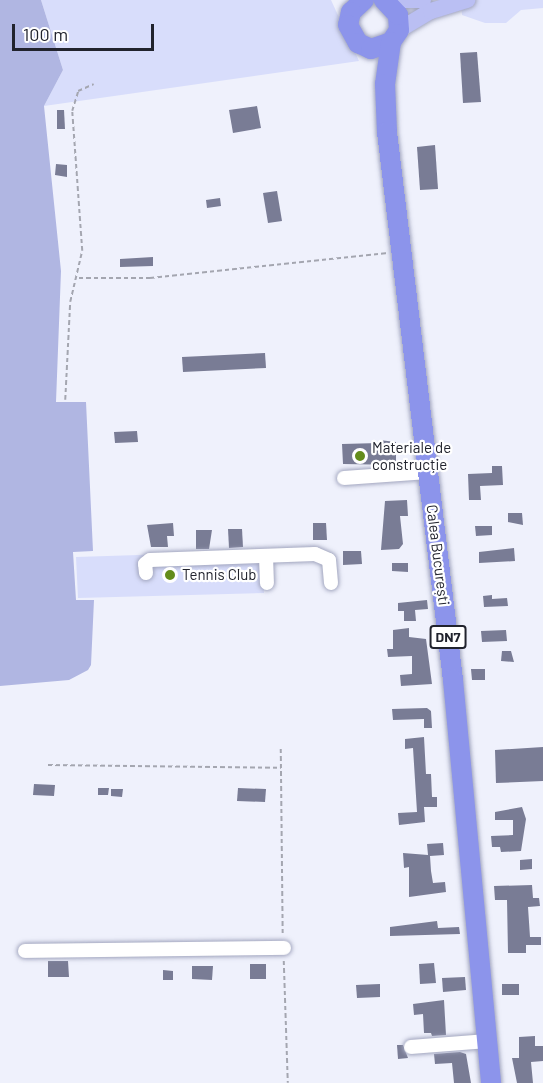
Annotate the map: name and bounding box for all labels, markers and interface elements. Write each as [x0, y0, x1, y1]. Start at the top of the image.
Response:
scale bar [15, 12, 158, 50]
text: 100 m [23, 23, 68, 45]
place label: Materiale de construcție [372, 438, 451, 473]
marker: Materiale de construcție [353, 449, 367, 463]
street label: Calea București [423, 504, 453, 606]
place label: Tennis Club [182, 566, 256, 584]
marker: Tennis Club [163, 568, 177, 582]
road number: DN7 [428, 626, 468, 648]

